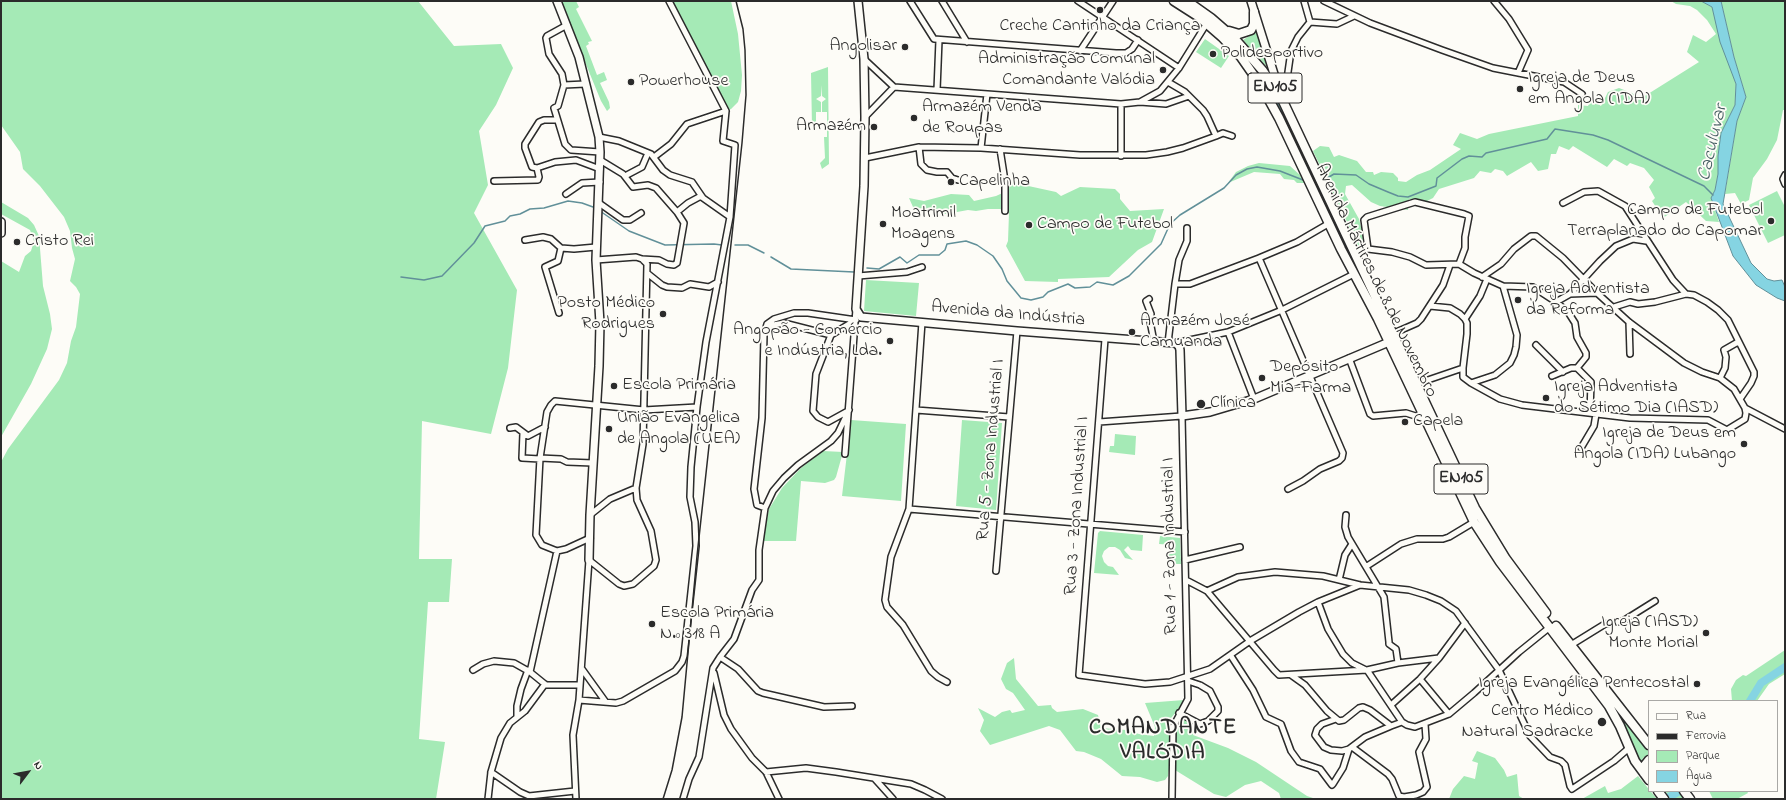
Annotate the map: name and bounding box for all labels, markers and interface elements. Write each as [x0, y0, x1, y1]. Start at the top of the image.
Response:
marker: Creche Cantinho da Criança [1095, 5, 1105, 15]
place label: Creche Cantinho da Criança [999, 16, 1201, 38]
place label: Angolisar [829, 36, 897, 58]
marker: Angolisar [900, 42, 910, 52]
place label: Polidesportivo [1221, 43, 1323, 65]
place label: Administração Comunal Comandante Valódia [978, 49, 1155, 92]
marker: Polidesportivo [1208, 49, 1218, 59]
marker: Administração Comunal Comandante Valódia [1158, 65, 1168, 75]
place label: Igreja de Deus em Angola (IDA) [1528, 68, 1650, 110]
place label: Powerhouse [639, 71, 729, 93]
road number: EN105 [1248, 73, 1302, 103]
marker: Powerhouse [626, 77, 636, 87]
marker: Igreja de Deus em Angola (IDA) [1515, 84, 1525, 94]
place label: Armazém Venda de Roupas [922, 97, 1042, 140]
water label: Caculuvar [1694, 103, 1734, 183]
marker: Armazém Venda de Roupas [909, 113, 919, 123]
place label: Armazém [796, 116, 866, 138]
marker: Armazém [869, 122, 879, 132]
street label: Avenida Mártires de 8 de Novembro [1309, 161, 1441, 401]
place label: Capelinha [959, 171, 1030, 193]
marker: Capelinha [946, 177, 956, 187]
place label: Campo de Futebol Terraplanado do Capomar [1567, 200, 1763, 242]
place label: Moatrimil Moagens [891, 203, 956, 246]
place label: Campo de Futebol [1037, 214, 1173, 236]
marker: Campo de Futebol Terraplanado do Capomar [1766, 216, 1776, 226]
marker: Moatrimil Moagens [878, 219, 888, 229]
marker: Campo de Futebol [1024, 220, 1034, 230]
place label: Cristo Rei [25, 231, 94, 253]
marker: Cristo Rei [12, 237, 22, 247]
place label: Igreja Adventista da Reforma [1526, 279, 1650, 322]
place label: Posto Médico Rodrigues [558, 293, 655, 336]
marker: Igreja Adventista da Reforma [1513, 295, 1523, 305]
street label: Avenida da Indústria [930, 298, 1086, 332]
marker: Posto Médico Rodrigues [658, 309, 668, 319]
place label: Armazém José Camuanda [1140, 311, 1250, 354]
place label: Angopão - Comércio e Indústria, Lda. [733, 320, 882, 362]
marker: Armazém José Camuanda [1127, 327, 1137, 337]
marker: Angopão - Comércio e Indústria, Lda. [885, 336, 895, 346]
place label: Depósito Mia-Farma [1270, 357, 1351, 400]
street label: Rua 5 - Zona Industrial I [973, 358, 1011, 542]
marker: Depósito Mia-Farma [1257, 373, 1267, 383]
place label: Escola Primária [622, 375, 736, 397]
place label: Igreja Adventista do Sétimo Dia (IASD) [1554, 377, 1718, 420]
marker: Escola Primária [609, 381, 619, 391]
place label: Clínica [1210, 393, 1256, 415]
marker: Igreja Adventista do Sétimo Dia (IASD) [1541, 393, 1551, 403]
marker: Clínica [1195, 398, 1207, 410]
place label: União Evangelica de Angola (UEA) [617, 408, 740, 450]
place label: Capela [1413, 411, 1463, 433]
street label: Rua 3 - Zona Industrial I [1061, 416, 1095, 596]
marker: Capela [1400, 417, 1410, 427]
place label: Igreja de Deus em Angola (IDA) Lubango [1574, 423, 1736, 466]
marker: União Evangelica de Angola (UEA) [604, 424, 614, 434]
marker: Igreja de Deus em Angola (IDA) Lubango [1739, 439, 1749, 449]
street label: Rua 1 - Zona Industrial I [1159, 457, 1183, 635]
road number: EN105 [1434, 464, 1488, 494]
place label: Escola Primária N.º 318 A [660, 603, 774, 646]
place label: Igreja (IASD) Monte Morial [1601, 612, 1698, 654]
marker: Escola Primária N.º 318 A [647, 619, 657, 629]
marker: Igreja (IASD) Monte Morial [1701, 628, 1711, 638]
place label: Igreja Evangélica Pentecostal [1478, 673, 1689, 695]
marker: Igreja Evangélica Pentecostal [1692, 679, 1702, 689]
legend [1648, 700, 1778, 792]
place label: Centro Médico Natural Sadracke [1461, 701, 1593, 744]
text: Rua [1686, 707, 1706, 725]
district label: COMANDANTE VALÓDIA [1089, 716, 1237, 768]
marker: Centro Médico Natural Sadracke [1596, 716, 1608, 728]
text: Ferrovia [1686, 727, 1726, 745]
text: Parque [1686, 747, 1720, 765]
north arrow [8, 752, 48, 792]
text: N [29, 758, 47, 773]
text: Água [1686, 767, 1712, 785]

